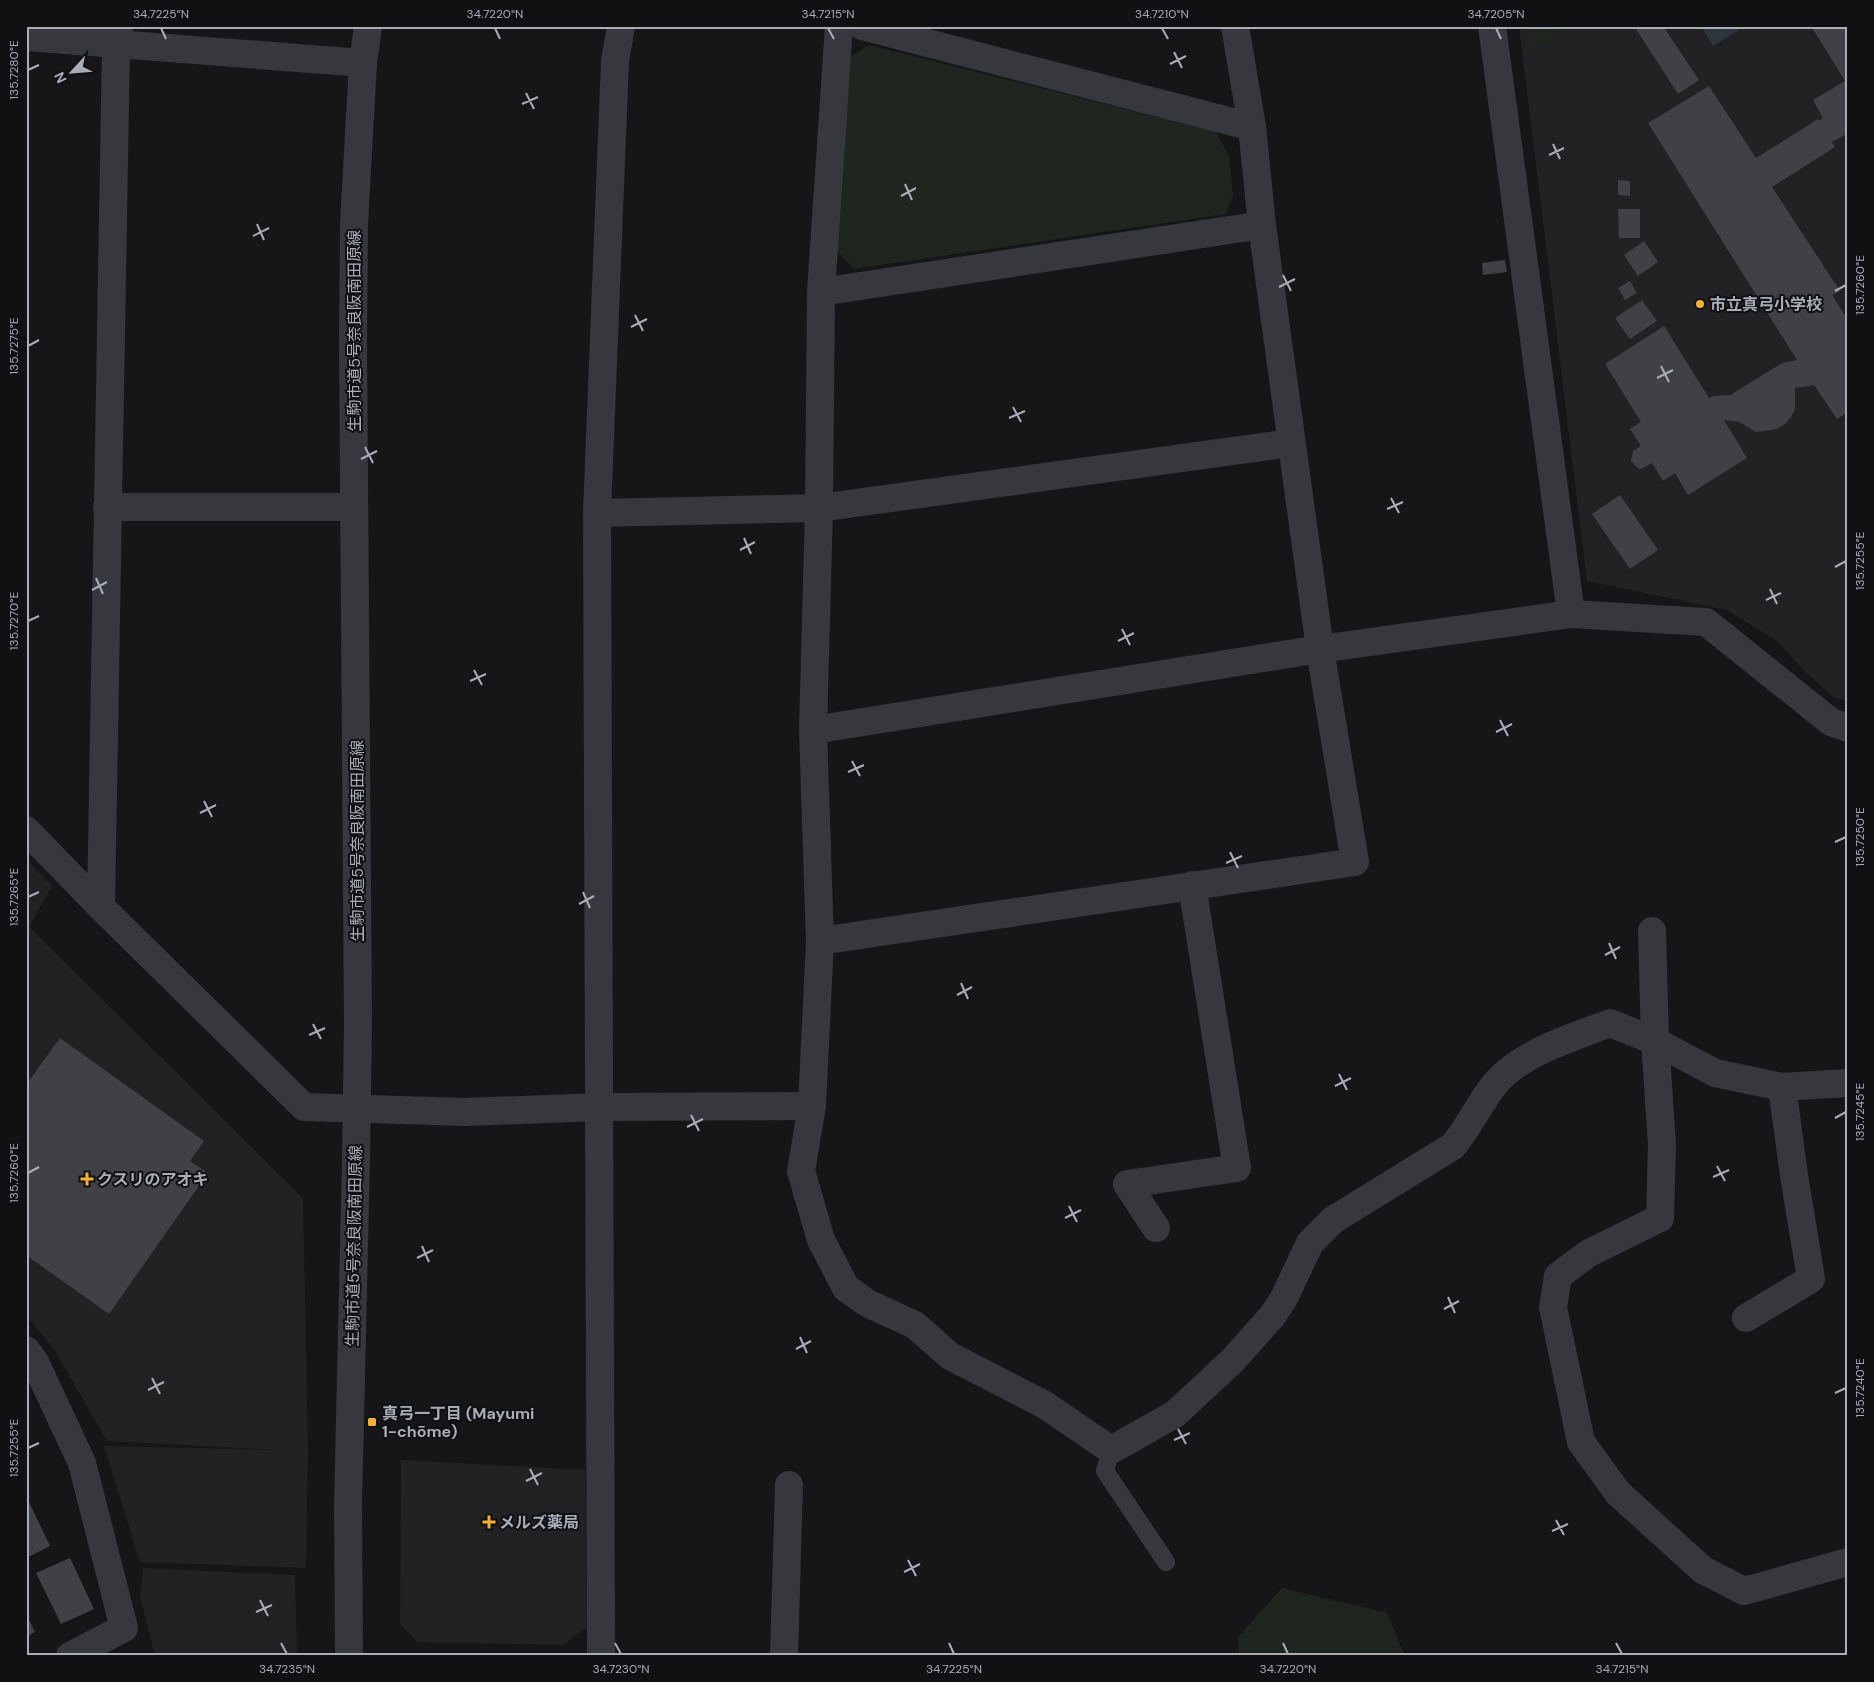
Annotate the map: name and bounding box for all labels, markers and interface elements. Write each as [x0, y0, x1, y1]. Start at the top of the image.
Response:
text: 34.7225°N [133, 6, 189, 22]
text: 34.7220°N [467, 6, 523, 22]
text: 34.7215°N [802, 6, 854, 22]
text: 34.7210°N [1135, 6, 1189, 22]
text: 34.7205°N [1467, 6, 1525, 22]
text: 135.7280°E [6, 40, 22, 100]
north arrow [48, 48, 98, 98]
text: N [50, 69, 71, 86]
street label: 生駒市道5号奈良阪南田原線 [344, 230, 365, 432]
text: 135.7260°E [1852, 255, 1868, 315]
place label: 市立真弓小学校 [1710, 294, 1822, 315]
marker: 市立真弓小学校 [1694, 298, 1706, 310]
text: 135.7275°E [6, 317, 22, 375]
text: 135.7255°E [1852, 531, 1868, 590]
text: 135.7270°E [6, 592, 22, 650]
street label: 生駒市道5号奈良阪南田原線 [347, 740, 368, 942]
text: 135.7250°E [1852, 807, 1868, 867]
text: 135.7265°E [6, 867, 22, 926]
text: 135.7245°E [1852, 1083, 1868, 1141]
text: 135.7260°E [6, 1143, 22, 1203]
street label: 生駒市道5号奈良阪南田原線 [342, 1145, 366, 1347]
place label: クスリのアオキ [97, 1169, 209, 1190]
marker: クスリのアオキ [81, 1173, 93, 1185]
text: 135.7240°E [1852, 1358, 1868, 1418]
place label: 真弓一丁目 (Mayumi 1-chōme) [382, 1403, 534, 1442]
marker: 真弓一丁目 (Mayumi 1-chōme) [366, 1416, 378, 1428]
text: 135.7255°E [6, 1418, 22, 1477]
place label: メルズ薬局 [499, 1512, 579, 1533]
marker: メルズ薬局 [483, 1516, 495, 1528]
text: 34.7235°N [259, 1661, 315, 1677]
text: 34.7230°N [592, 1661, 650, 1677]
text: 34.7225°N [926, 1661, 982, 1677]
text: 34.7220°N [1260, 1661, 1316, 1677]
text: 34.7215°N [1596, 1661, 1648, 1677]

